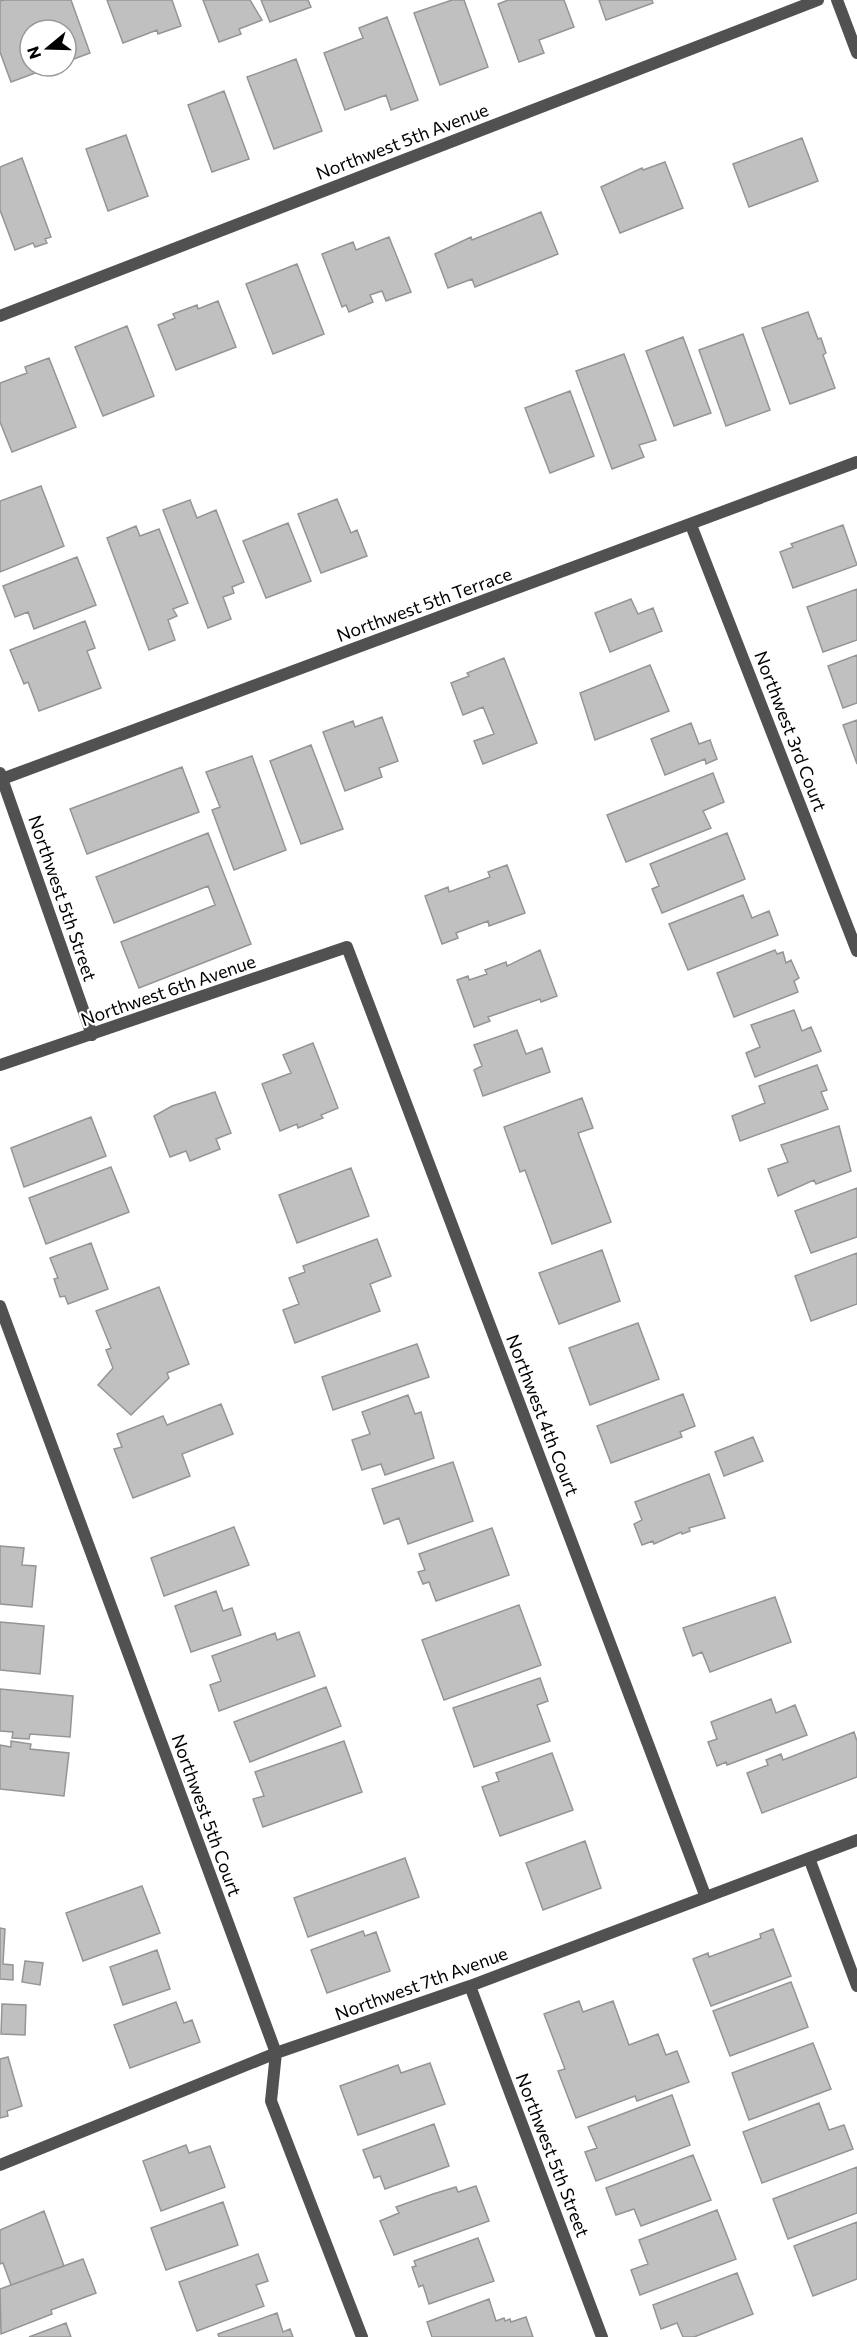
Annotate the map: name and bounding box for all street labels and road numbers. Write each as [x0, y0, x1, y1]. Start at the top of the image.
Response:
street label: Northwest 5th Avenue [313, 98, 491, 184]
street label: Northwest 5th Terrace [333, 562, 515, 646]
street label: Northwest 3rd Court [750, 648, 832, 814]
street label: Northwest 5th Street [24, 812, 102, 984]
street label: Northwest 6th Avenue [78, 950, 258, 1030]
street label: Northwest 4th Court [502, 1331, 584, 1499]
street label: Northwest 5th Court [167, 1731, 247, 1899]
street label: Northwest 7th Avenue [332, 1942, 510, 2024]
street label: Northwest 5th Street [512, 2070, 594, 2240]

